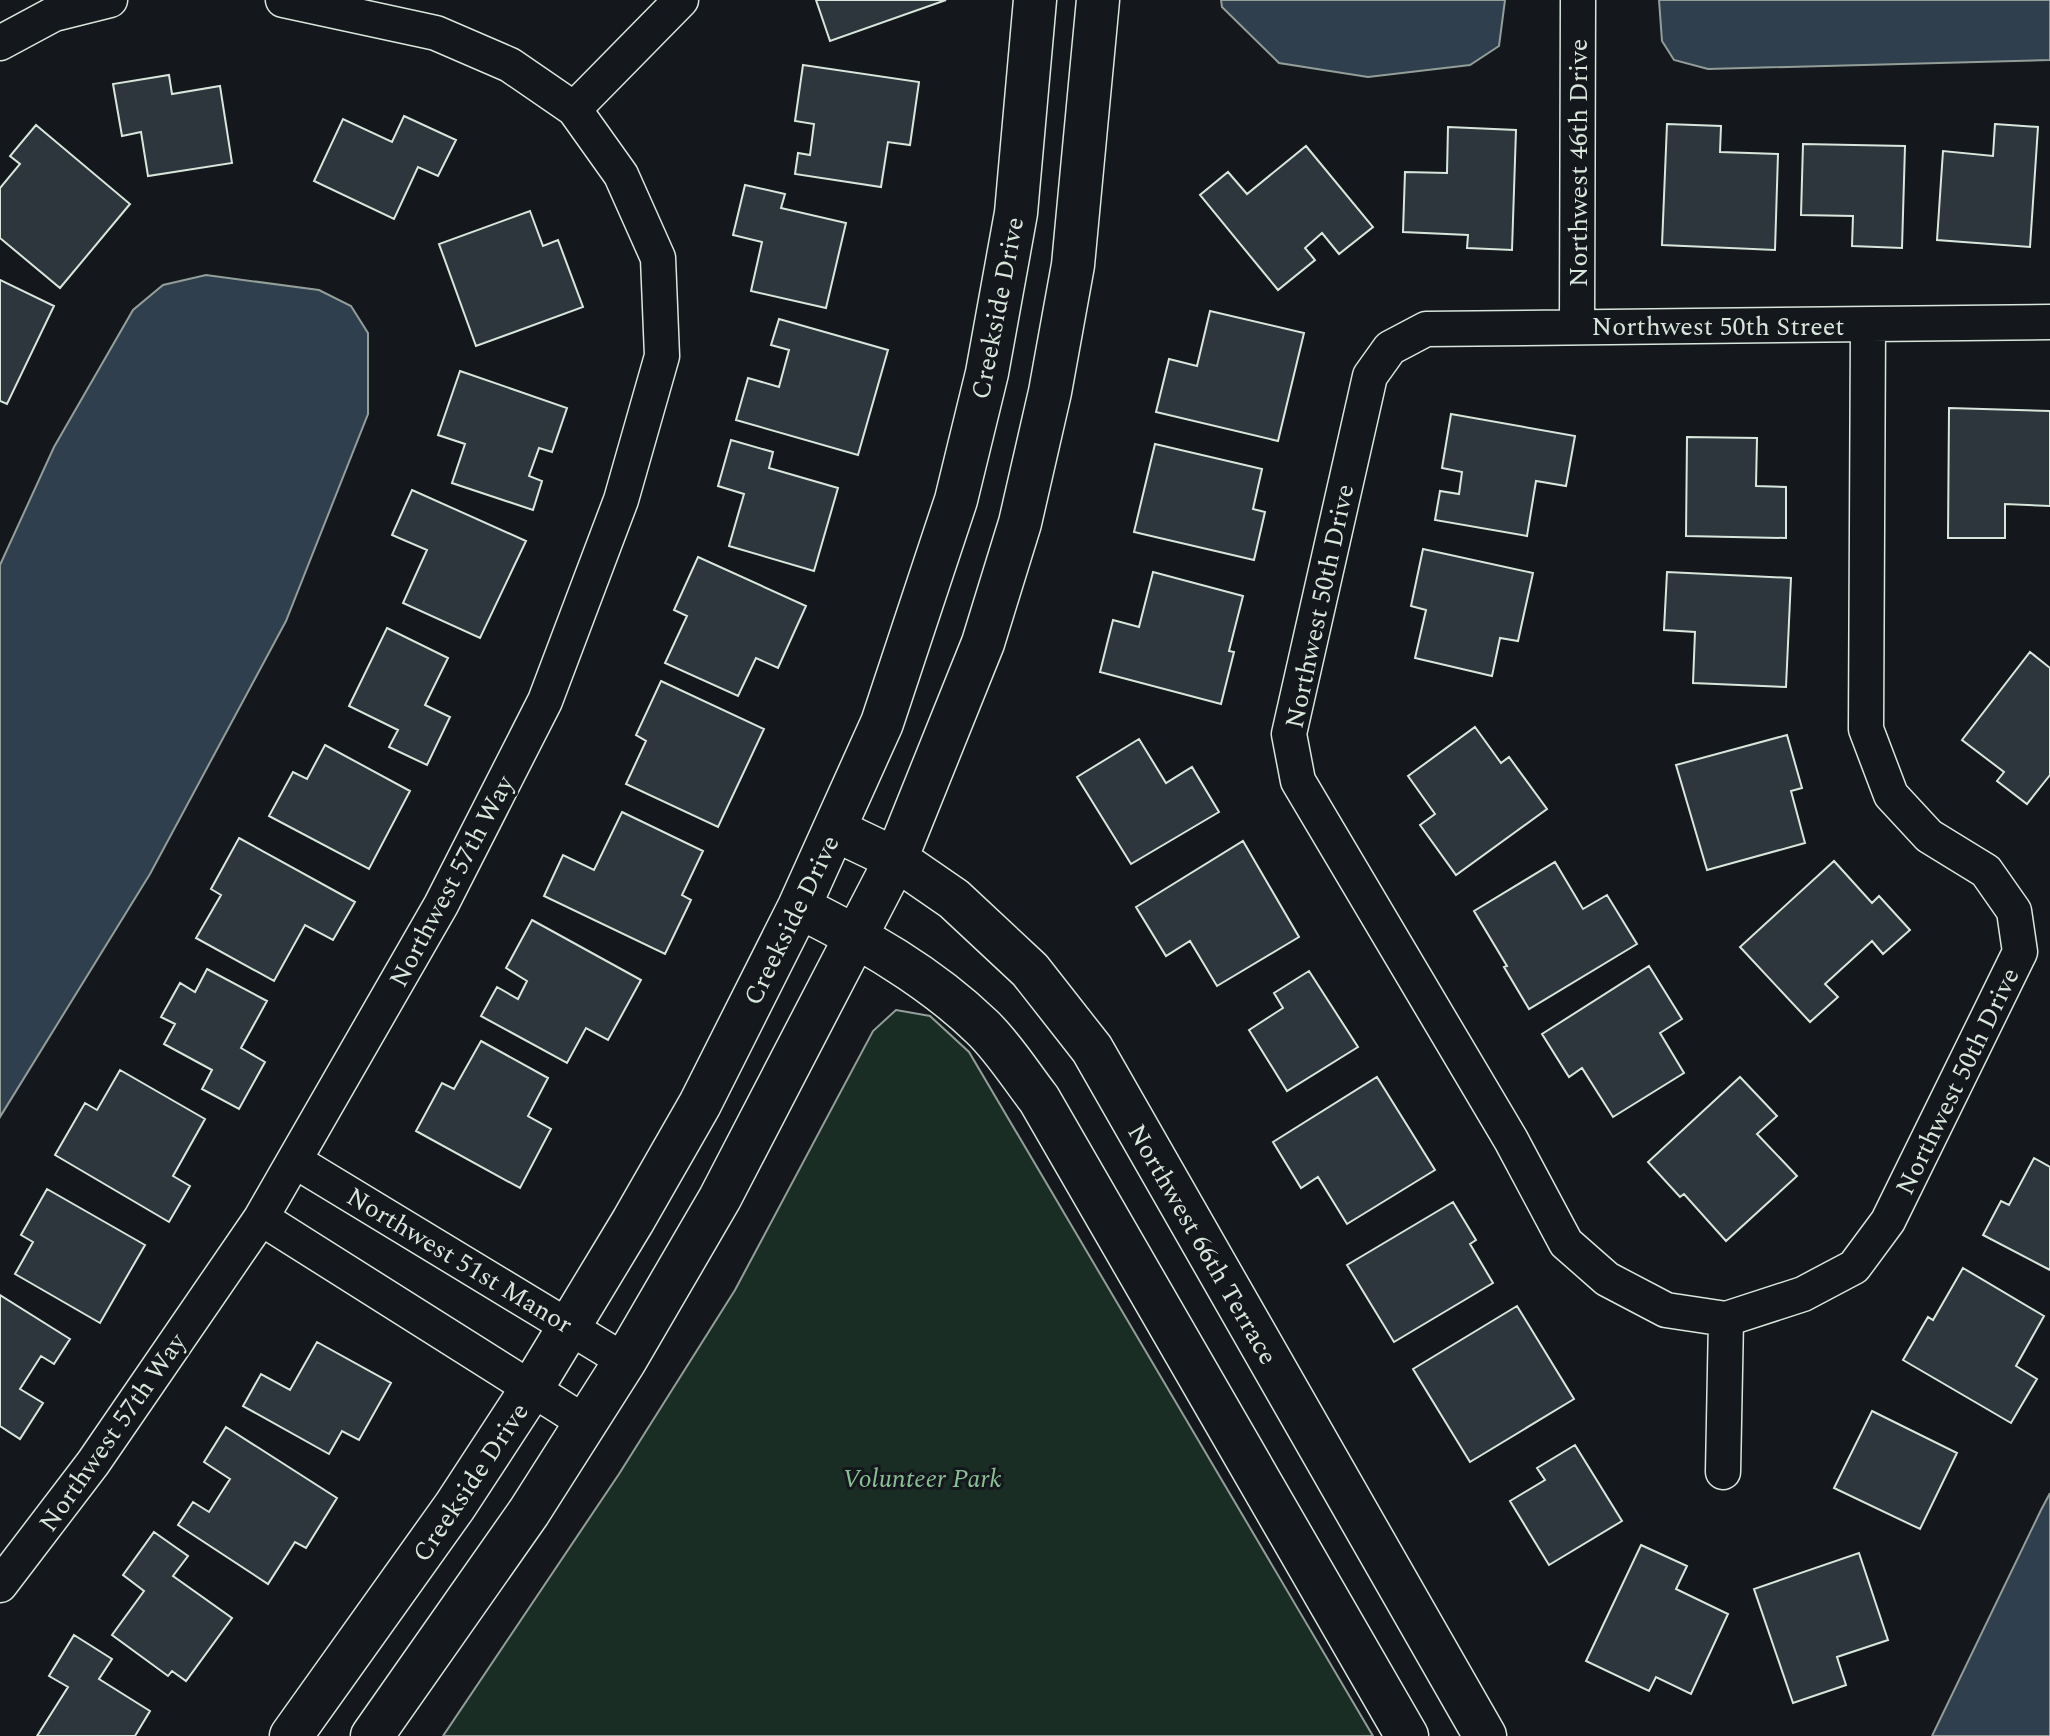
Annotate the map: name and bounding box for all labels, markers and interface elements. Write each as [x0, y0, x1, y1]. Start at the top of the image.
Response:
street label: Northwest 46th Drive [1559, 39, 1599, 287]
street label: Creekside Drive [961, 214, 1035, 403]
street label: Northwest 50th Street [1591, 307, 1845, 347]
street label: Northwest 50th Drive [1275, 480, 1365, 732]
street label: Northwest 57th Way [379, 767, 525, 995]
street label: Creekside Drive [733, 829, 850, 1012]
street label: Northwest 50th Drive [1885, 961, 2030, 1202]
street label: Northwest 66th Terrace [1117, 1117, 1288, 1372]
street label: Northwest 51st Manor [339, 1177, 580, 1344]
street label: Northwest 57th Way [29, 1324, 197, 1540]
street label: Creekside Drive [403, 1395, 539, 1570]
park label: Volunteer Park [842, 1459, 1002, 1499]

